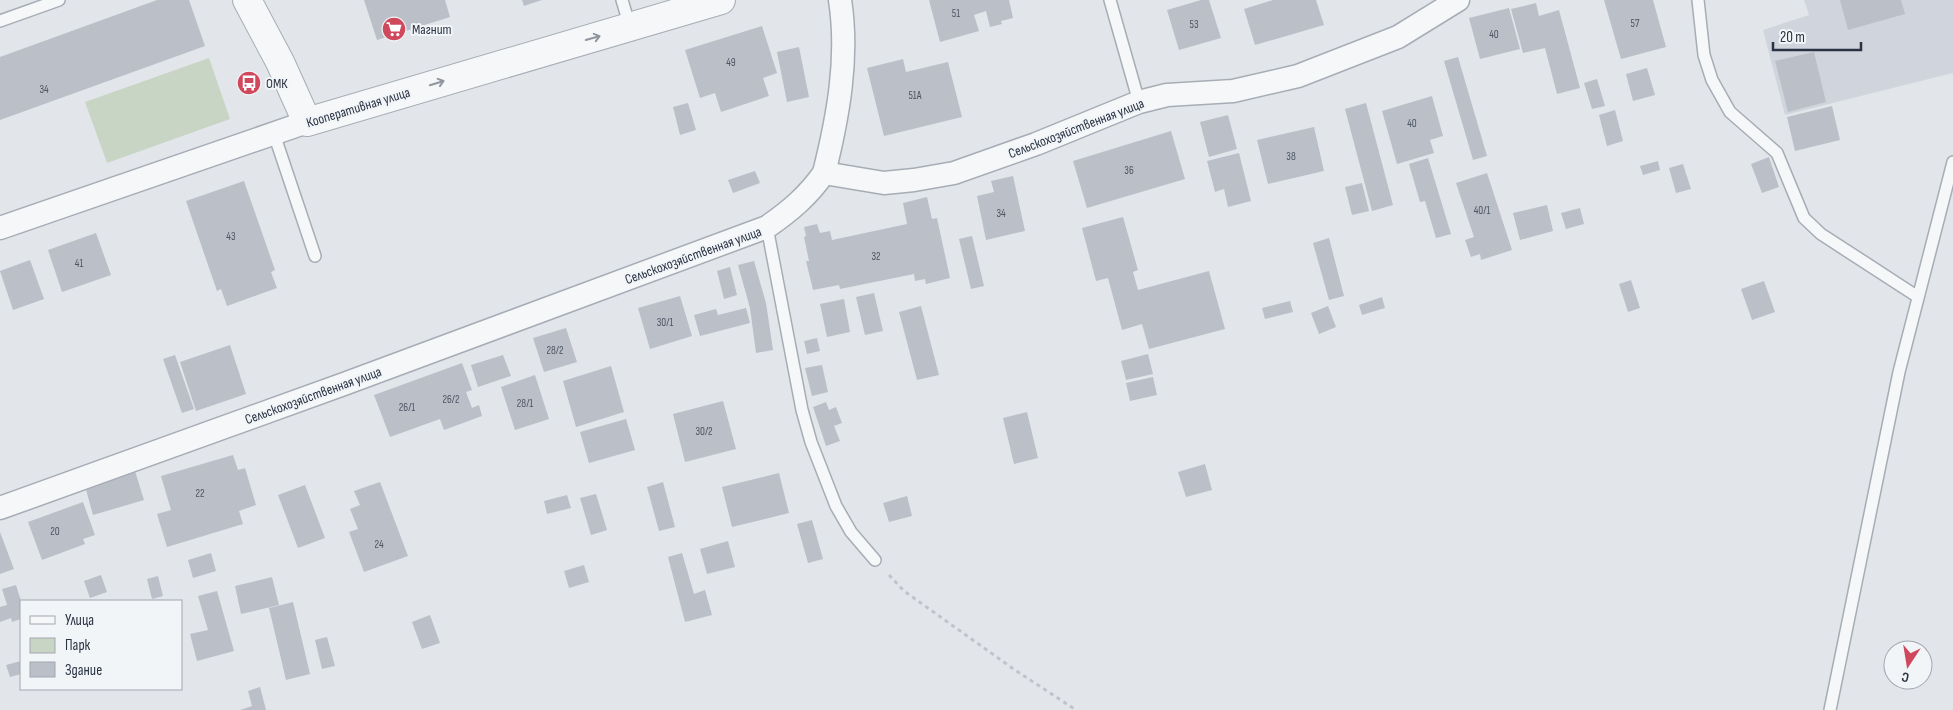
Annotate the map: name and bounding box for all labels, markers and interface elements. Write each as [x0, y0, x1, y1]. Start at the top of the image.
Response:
house number: 51 [952, 7, 960, 20]
supermarket icon: Магнит [381, 16, 407, 42]
house number: 57 [1631, 17, 1640, 30]
house number: 53 [1189, 18, 1199, 31]
scale bar [1773, 20, 1860, 52]
place label: Магнит [412, 21, 452, 38]
house number: 40 [1489, 28, 1499, 41]
text: 20 m [1780, 28, 1805, 47]
one-way arrow [585, 32, 601, 42]
house number: 49 [726, 56, 736, 69]
bus stop icon: ОМК [236, 70, 262, 96]
place label: ОМК [266, 75, 288, 92]
one-way arrow [429, 78, 445, 88]
house number: 34 [39, 83, 49, 96]
street label: Кооперативная улица [304, 84, 412, 131]
house number: 51А [908, 89, 922, 102]
street label: Сельскохозяйственная улица [1006, 95, 1147, 162]
house number: 40 [1407, 117, 1417, 130]
house number: 38 [1286, 150, 1296, 163]
house number: 36 [1124, 164, 1134, 177]
house number: 40/1 [1474, 204, 1490, 217]
house number: 34 [996, 207, 1006, 220]
street label: Сельскохозяйственная улица [623, 223, 764, 288]
house number: 43 [226, 230, 236, 243]
house number: 32 [871, 250, 881, 263]
house number: 41 [75, 257, 83, 270]
house number: 30/1 [657, 316, 673, 329]
house number: 28/2 [546, 344, 564, 357]
street label: Сельскохозяйственная улица [243, 363, 384, 428]
house number: 26/2 [442, 393, 460, 406]
house number: 28/1 [517, 397, 533, 410]
house number: 26/1 [399, 401, 415, 414]
house number: 30/2 [695, 425, 713, 438]
house number: 22 [195, 487, 205, 500]
house number: 20 [50, 525, 60, 538]
house number: 24 [374, 538, 384, 551]
legend [20, 600, 182, 690]
text: Улица [65, 611, 94, 630]
text: Парк [65, 636, 91, 655]
north arrow [1883, 640, 1933, 690]
text: Здание [65, 661, 102, 680]
text: С [1900, 668, 1911, 686]

